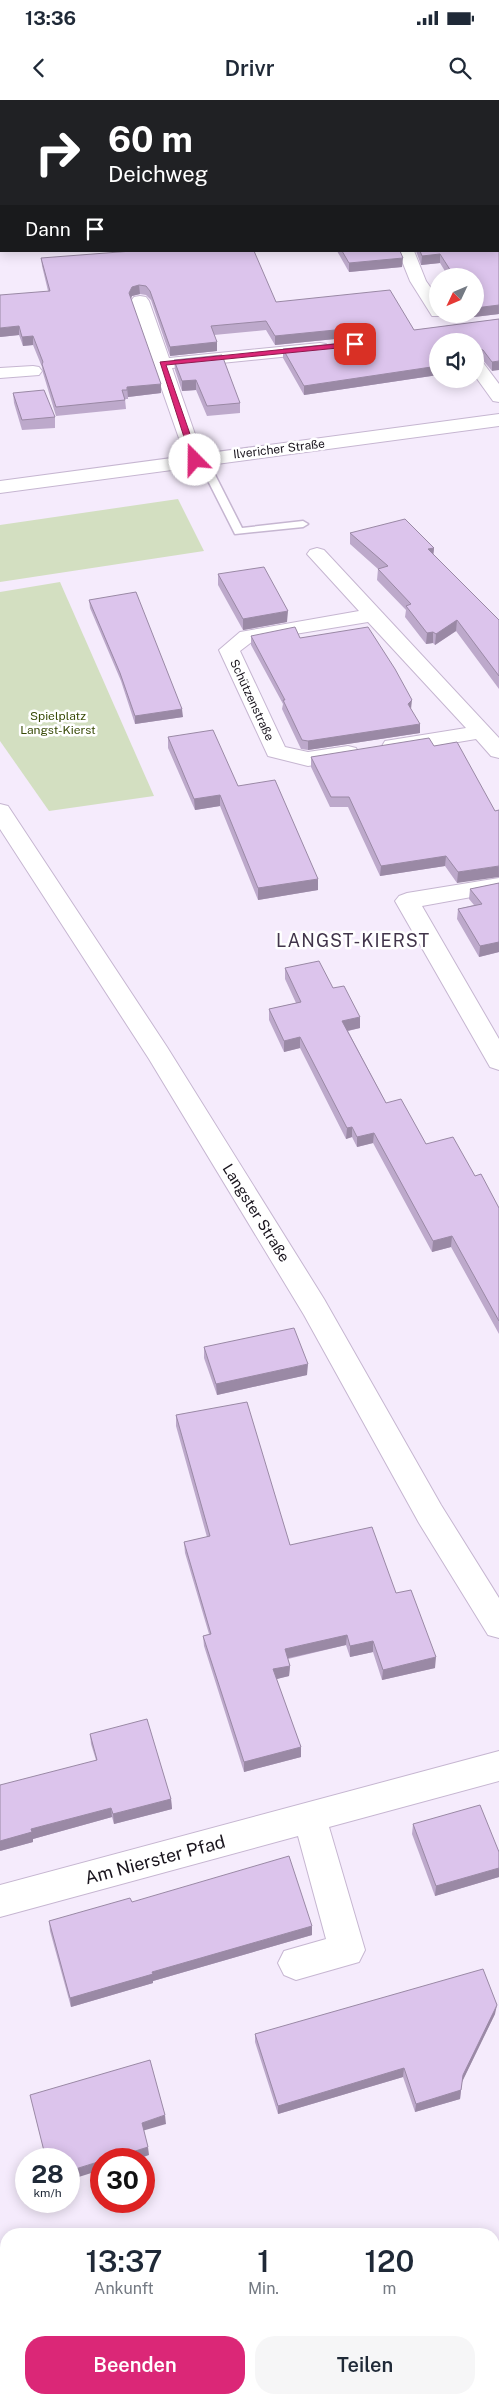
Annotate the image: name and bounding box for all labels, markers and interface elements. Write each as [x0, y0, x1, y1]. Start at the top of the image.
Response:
text: 13:36 [25, 7, 76, 29]
icon: back [25, 54, 53, 82]
icon: search [446, 54, 474, 82]
text: Drivr [224, 55, 275, 81]
text: 60 m [108, 119, 193, 160]
icon: right [25, 120, 90, 185]
text: Deichweg [108, 161, 208, 187]
icon: arrive [81, 215, 109, 243]
text: Dann [25, 218, 71, 240]
north arrow [429, 268, 484, 322]
map controls [429, 268, 484, 388]
pin [334, 323, 376, 365]
icon: arrive [341, 330, 369, 358]
button: sound [429, 333, 484, 388]
position arrow [168, 433, 220, 485]
street label: Ilvericher Straße [232, 436, 326, 462]
street label: Schützenstraße [227, 657, 277, 743]
park label: Spielplatz Langst-Kierst [20, 709, 96, 737]
district label: LANGST-KIERST [276, 930, 430, 951]
street label: Langster Straße [219, 1161, 293, 1265]
street label: Am Nierster Pfad [82, 1831, 227, 1888]
speed limit sign: 30 [90, 2148, 155, 2213]
text: 28 [31, 2159, 64, 2189]
text: km/h [33, 2186, 62, 2200]
text: 13:37 [86, 2243, 162, 2279]
text: 1 [257, 2243, 270, 2279]
text: 120 [364, 2243, 414, 2279]
text: Ankunft [94, 2279, 154, 2298]
text: Min. [248, 2279, 279, 2298]
text: m [383, 2279, 396, 2298]
button: Beenden [25, 2336, 245, 2394]
button: Teilen [255, 2336, 475, 2394]

